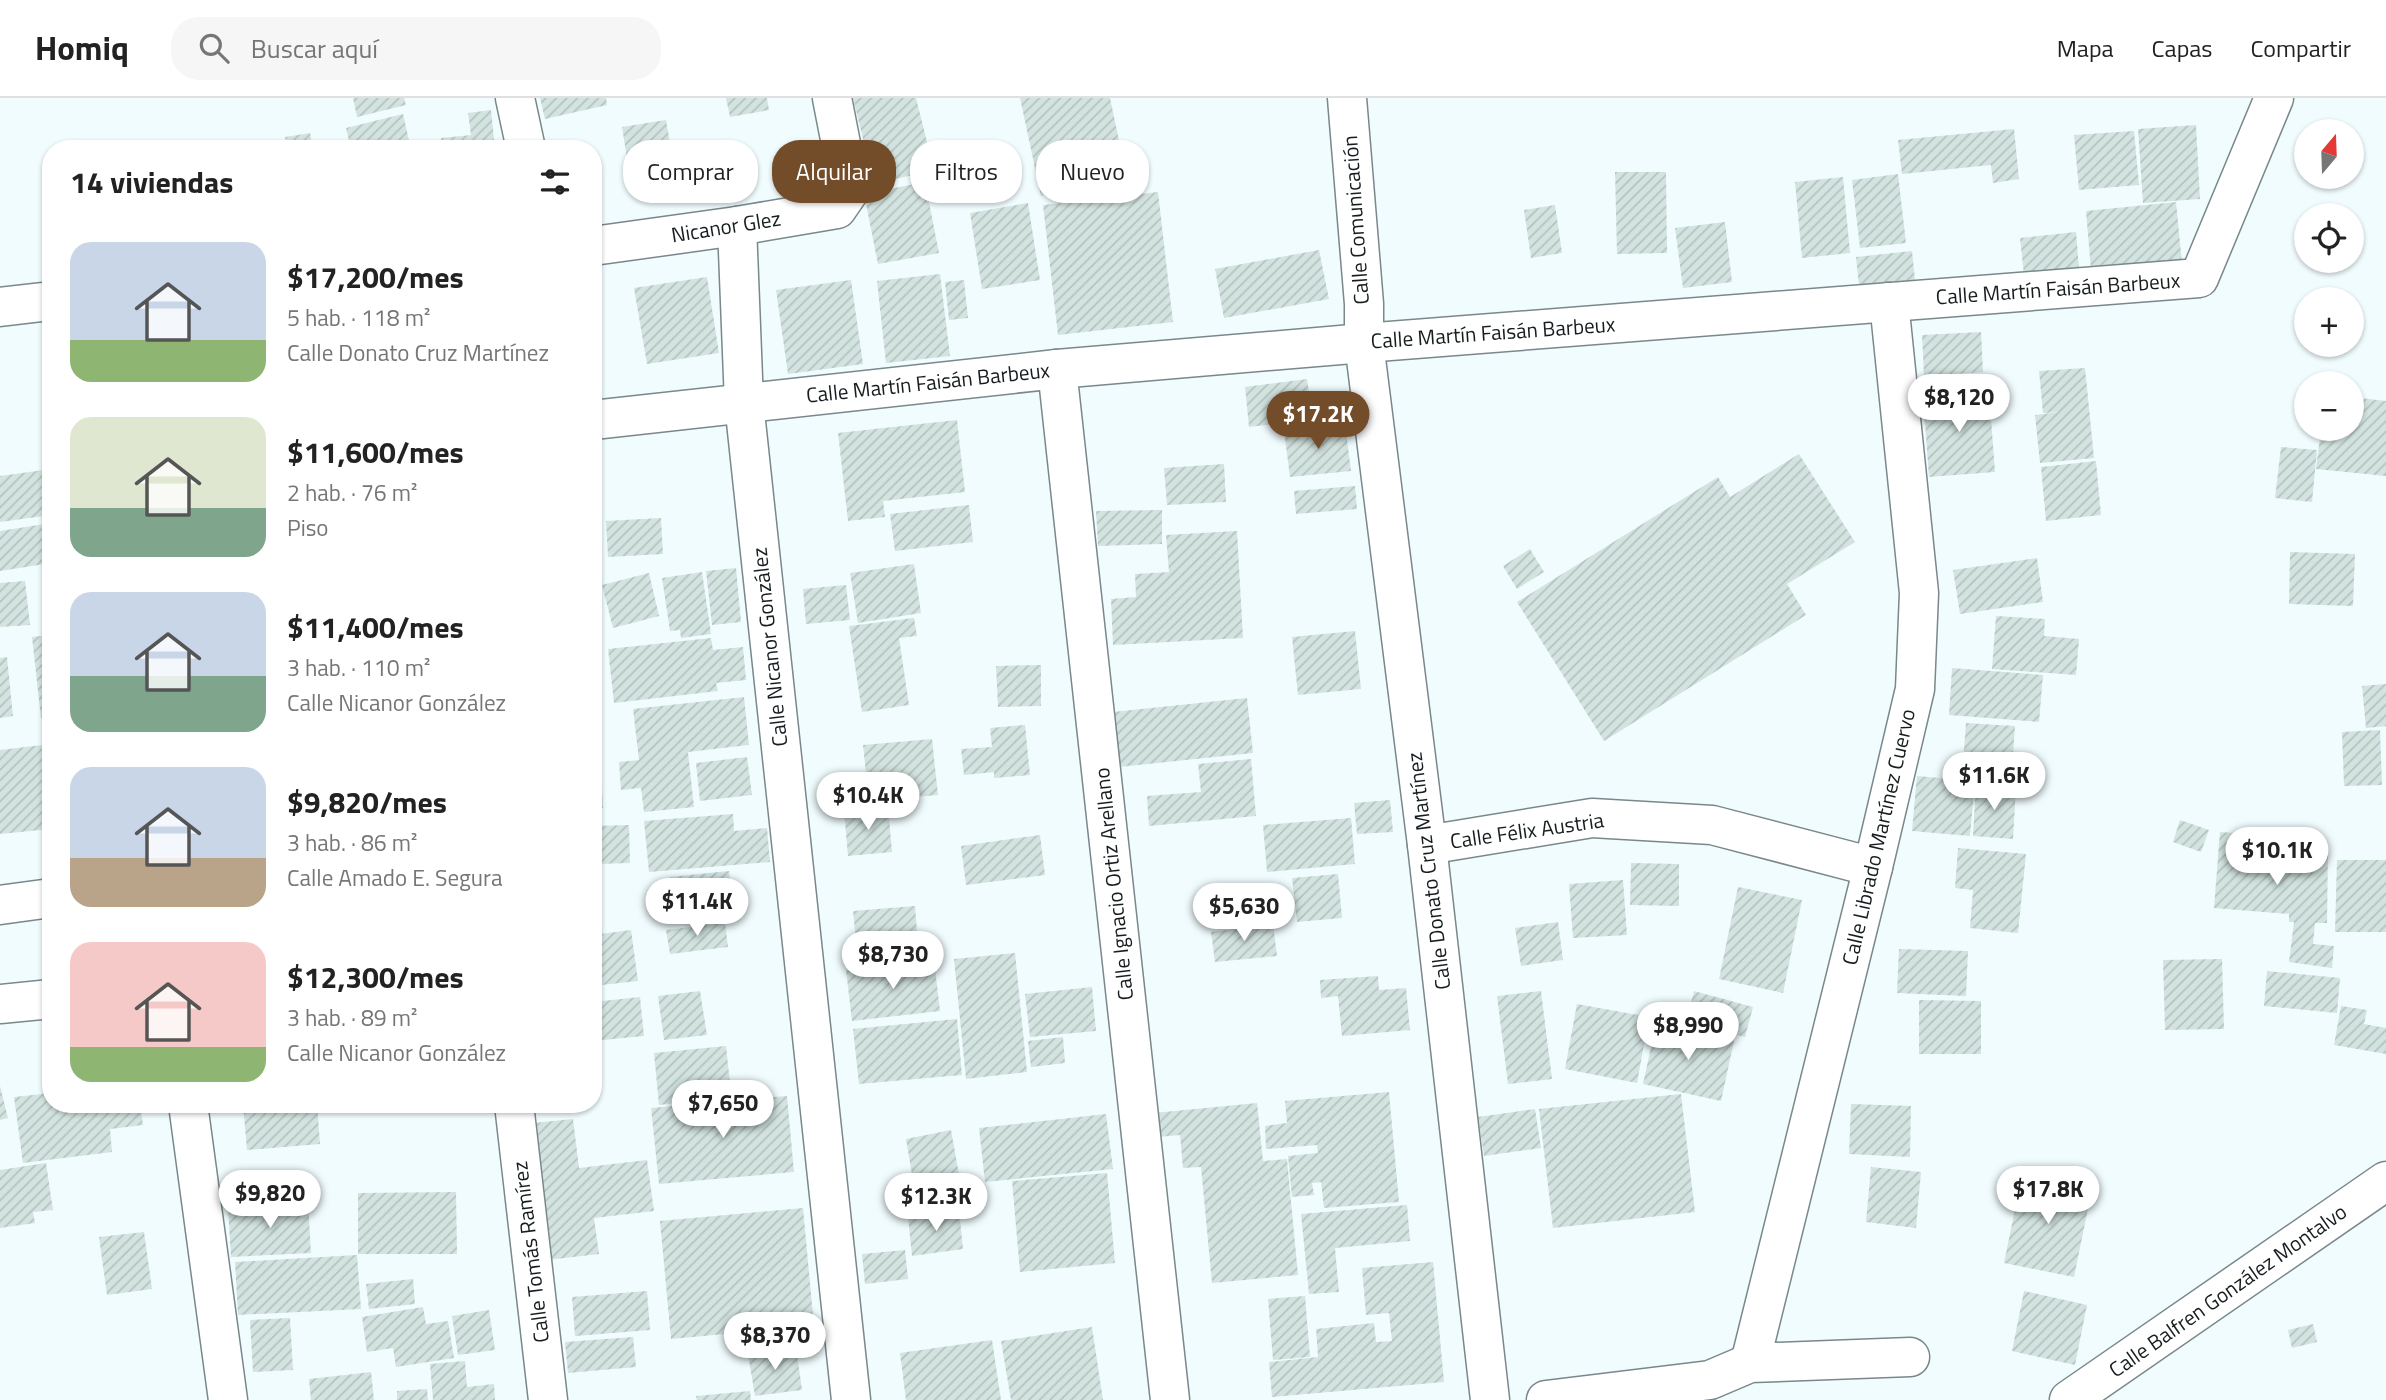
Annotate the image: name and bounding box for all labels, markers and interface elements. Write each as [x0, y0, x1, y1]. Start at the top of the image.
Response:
search box [171, 17, 661, 80]
text: Homiq [35, 23, 129, 73]
icon: search [195, 29, 233, 67]
text: Buscar aquí [251, 29, 378, 68]
text: Mapa [2057, 30, 2114, 66]
text: Capas [2152, 30, 2212, 66]
text: Compartir [2250, 30, 2351, 66]
north arrow [2294, 119, 2364, 189]
map controls [2294, 119, 2364, 441]
street label: Calle Comunicación [1333, 134, 1377, 306]
chip: Comprar [623, 140, 758, 203]
chip: Alquilar [772, 140, 896, 203]
chip: Filtros [910, 140, 1022, 203]
chip: Nuevo [1036, 140, 1149, 203]
text: 14 viviendas [70, 159, 233, 205]
icon: filters [536, 163, 574, 201]
street label: Nicanor Glez [669, 202, 783, 250]
button: locate [2294, 203, 2364, 273]
text: $17,200/mes [287, 254, 464, 300]
street label: Calle Martín Faisán Barbeux [1935, 263, 2182, 313]
icon: home [126, 270, 210, 354]
button: + [2294, 287, 2364, 357]
text: 5 hab. · 118 m² [287, 300, 430, 335]
street label: Calle Martín Faisán Barbeux [1370, 307, 1617, 357]
text: Calle Donato Cruz Martínez [287, 335, 549, 370]
street label: Calle Martín Faisán Barbeux [804, 353, 1052, 411]
button: − [2294, 371, 2364, 441]
pin: $8,120 [1902, 374, 2016, 434]
text: $8,120 [1924, 379, 1994, 414]
pin: $17.2K [1261, 392, 1375, 451]
text: $17.2K [1282, 396, 1354, 431]
text: $11,600/mes [287, 429, 464, 475]
icon: home [126, 445, 210, 529]
text: 2 hab. · 76 m² [287, 475, 417, 510]
text: Piso [287, 510, 329, 545]
street label: Calle Nicanor González [743, 546, 795, 748]
text: $11,400/mes [287, 604, 464, 650]
icon: home [126, 620, 210, 704]
text: 3 hab. · 110 m² [287, 650, 430, 685]
text: Calle Nicanor González [287, 685, 506, 720]
street label: Calle Librado Martínez Cuervo [1833, 706, 1923, 968]
street label: Calle Donato Cruz Martínez [1398, 750, 1458, 992]
pin: $11.6K [1937, 752, 2051, 812]
text: $11.6K [1958, 757, 2030, 792]
street label: Calle Ignacio Ortiz Arellano [1085, 766, 1141, 1002]
pin: $10.4K [811, 772, 925, 832]
text: $10.4K [832, 777, 904, 812]
text: $9,820/mes [287, 779, 447, 825]
icon: home [126, 795, 210, 879]
street label: Calle Félix Austria [1448, 803, 1606, 857]
text: 3 hab. · 86 m² [287, 825, 417, 860]
pin: $10.1K [2220, 828, 2334, 887]
text: $10.1K [2241, 832, 2313, 867]
text: Calle Amado E. Segura [287, 860, 503, 895]
pin: $11.4K [640, 878, 754, 938]
text: $11.4K [661, 883, 733, 918]
pin: $5,630 [1187, 884, 1301, 943]
text: $5,630 [1209, 888, 1279, 923]
pin: $8,730 [836, 932, 950, 991]
text: $8,730 [858, 936, 928, 971]
text: $12,300/mes [287, 954, 464, 1000]
icon: home [126, 970, 210, 1054]
text: 3 hab. · 89 m² [287, 1000, 417, 1035]
pin: $8,990 [1631, 1002, 1745, 1062]
text: $8,990 [1653, 1007, 1723, 1042]
text: Calle Nicanor González [287, 1035, 506, 1070]
pin: $7,650 [666, 1080, 780, 1140]
text: $7,650 [688, 1085, 758, 1120]
street label: Calle Tomás Ramírez [503, 1160, 557, 1345]
pin: $17.8K [1991, 1166, 2105, 1226]
pin: $9,820 [213, 1170, 327, 1230]
text: $17.8K [2012, 1171, 2084, 1206]
pin: $12.3K [879, 1174, 993, 1233]
text: $9,820 [235, 1175, 305, 1210]
text: $12.3K [900, 1178, 972, 1213]
street label: Calle Balfren González Montalvo [2102, 1196, 2353, 1385]
pin: $8,370 [718, 1312, 832, 1372]
text: $8,370 [740, 1317, 810, 1352]

